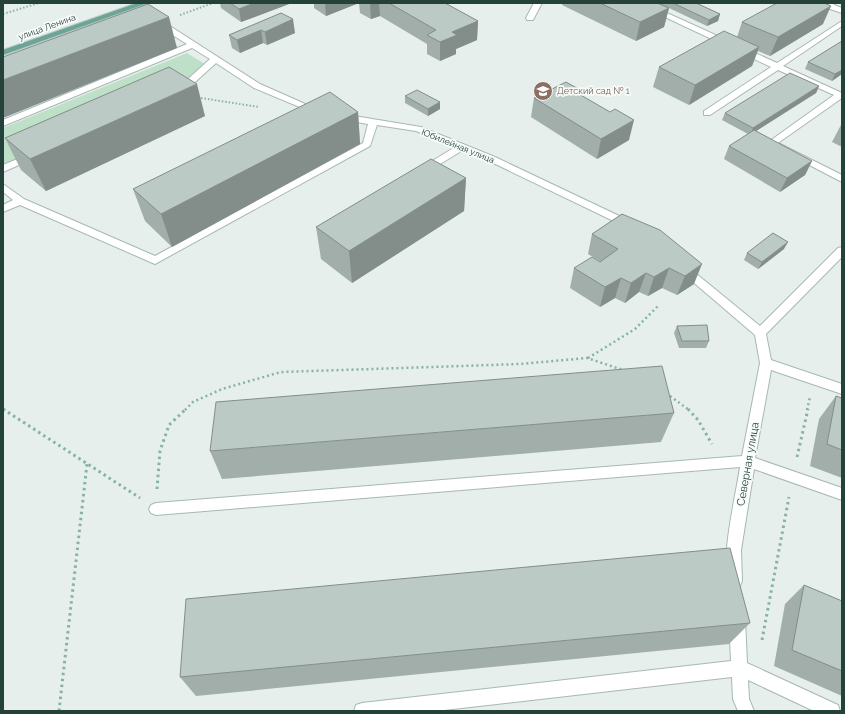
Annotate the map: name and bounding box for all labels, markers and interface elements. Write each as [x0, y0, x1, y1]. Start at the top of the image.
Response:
street label: улица Ленина [17, 12, 77, 42]
school or university icon: Детский сад № 1 [532, 80, 554, 102]
place label: Детский сад № 1 [557, 86, 630, 96]
street label: Юбилейная улица [420, 127, 496, 165]
street label: Северная улица [734, 421, 762, 507]

